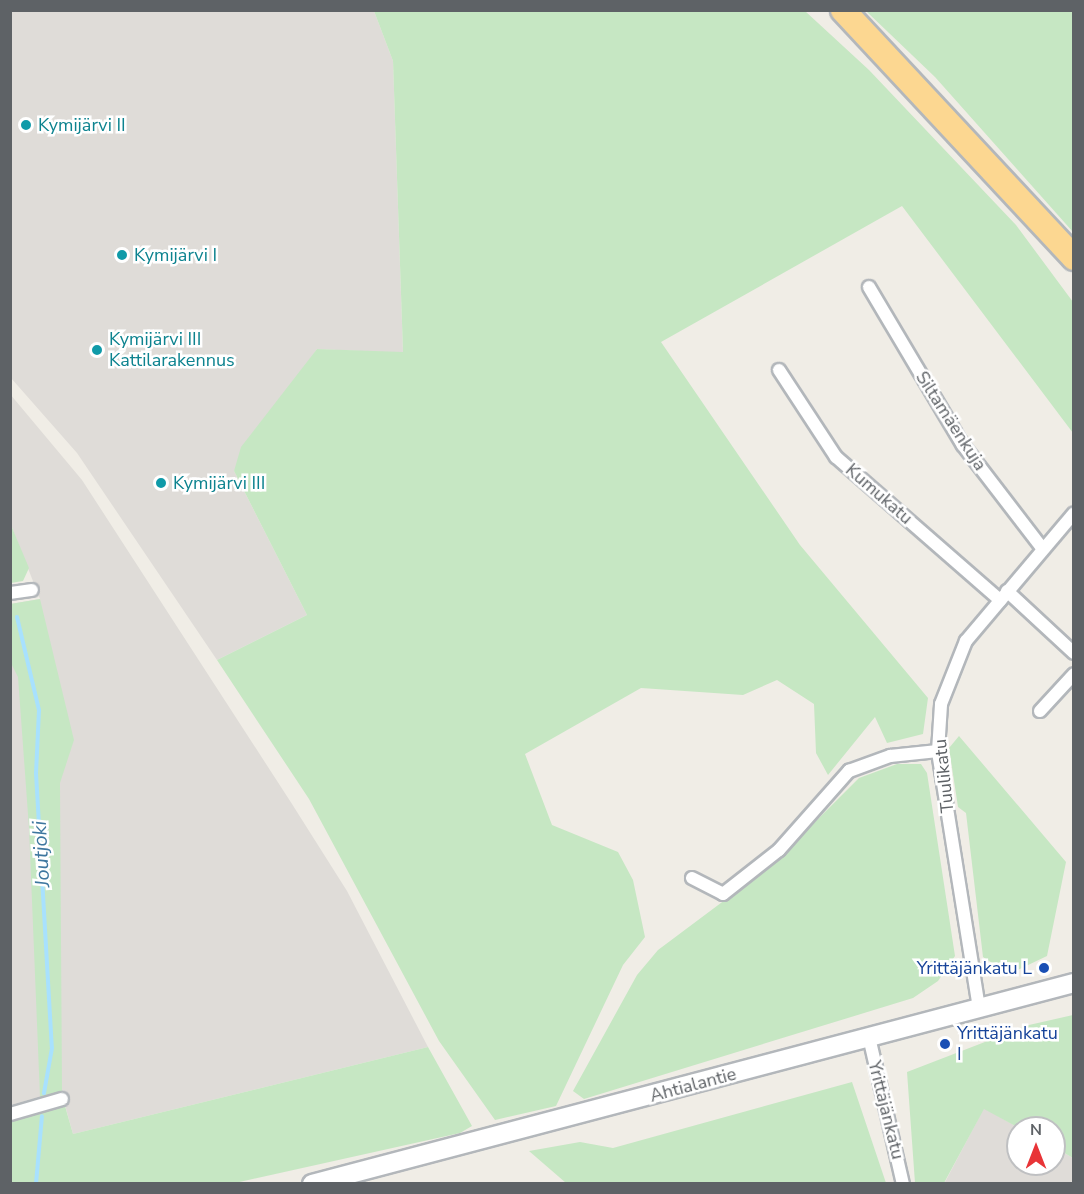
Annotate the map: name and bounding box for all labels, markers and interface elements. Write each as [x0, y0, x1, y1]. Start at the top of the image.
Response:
place label: Kymijärvi II [38, 114, 126, 136]
marker: Kymijärvi II [19, 118, 33, 132]
place label: Kymijärvi I [134, 244, 217, 266]
marker: Kymijärvi I [115, 248, 129, 262]
place label: Kymijärvi III Kattilarakennus [109, 329, 235, 372]
marker: Kymijärvi III Kattilarakennus [90, 343, 104, 357]
street label: Siltamäenkuja [911, 367, 991, 475]
street label: Kumukatu [841, 459, 917, 529]
place label: Kymijärvi III [173, 472, 265, 494]
marker: Kymijärvi III [154, 476, 168, 490]
street label: Tuulikatu [929, 738, 959, 814]
water label: Joutjoki [27, 820, 55, 888]
place label: Yrittäjänkatu L [917, 957, 1032, 979]
marker: Yrittäjänkatu L [1037, 961, 1051, 975]
place label: Yrittäjänkatu I [957, 1023, 1058, 1066]
marker: Yrittäjänkatu I [938, 1037, 952, 1051]
street label: Yrittäjänkatu [863, 1059, 909, 1161]
street label: Ahtialantie [647, 1063, 739, 1107]
north arrow [1006, 1116, 1066, 1176]
text: N [1030, 1119, 1042, 1141]

